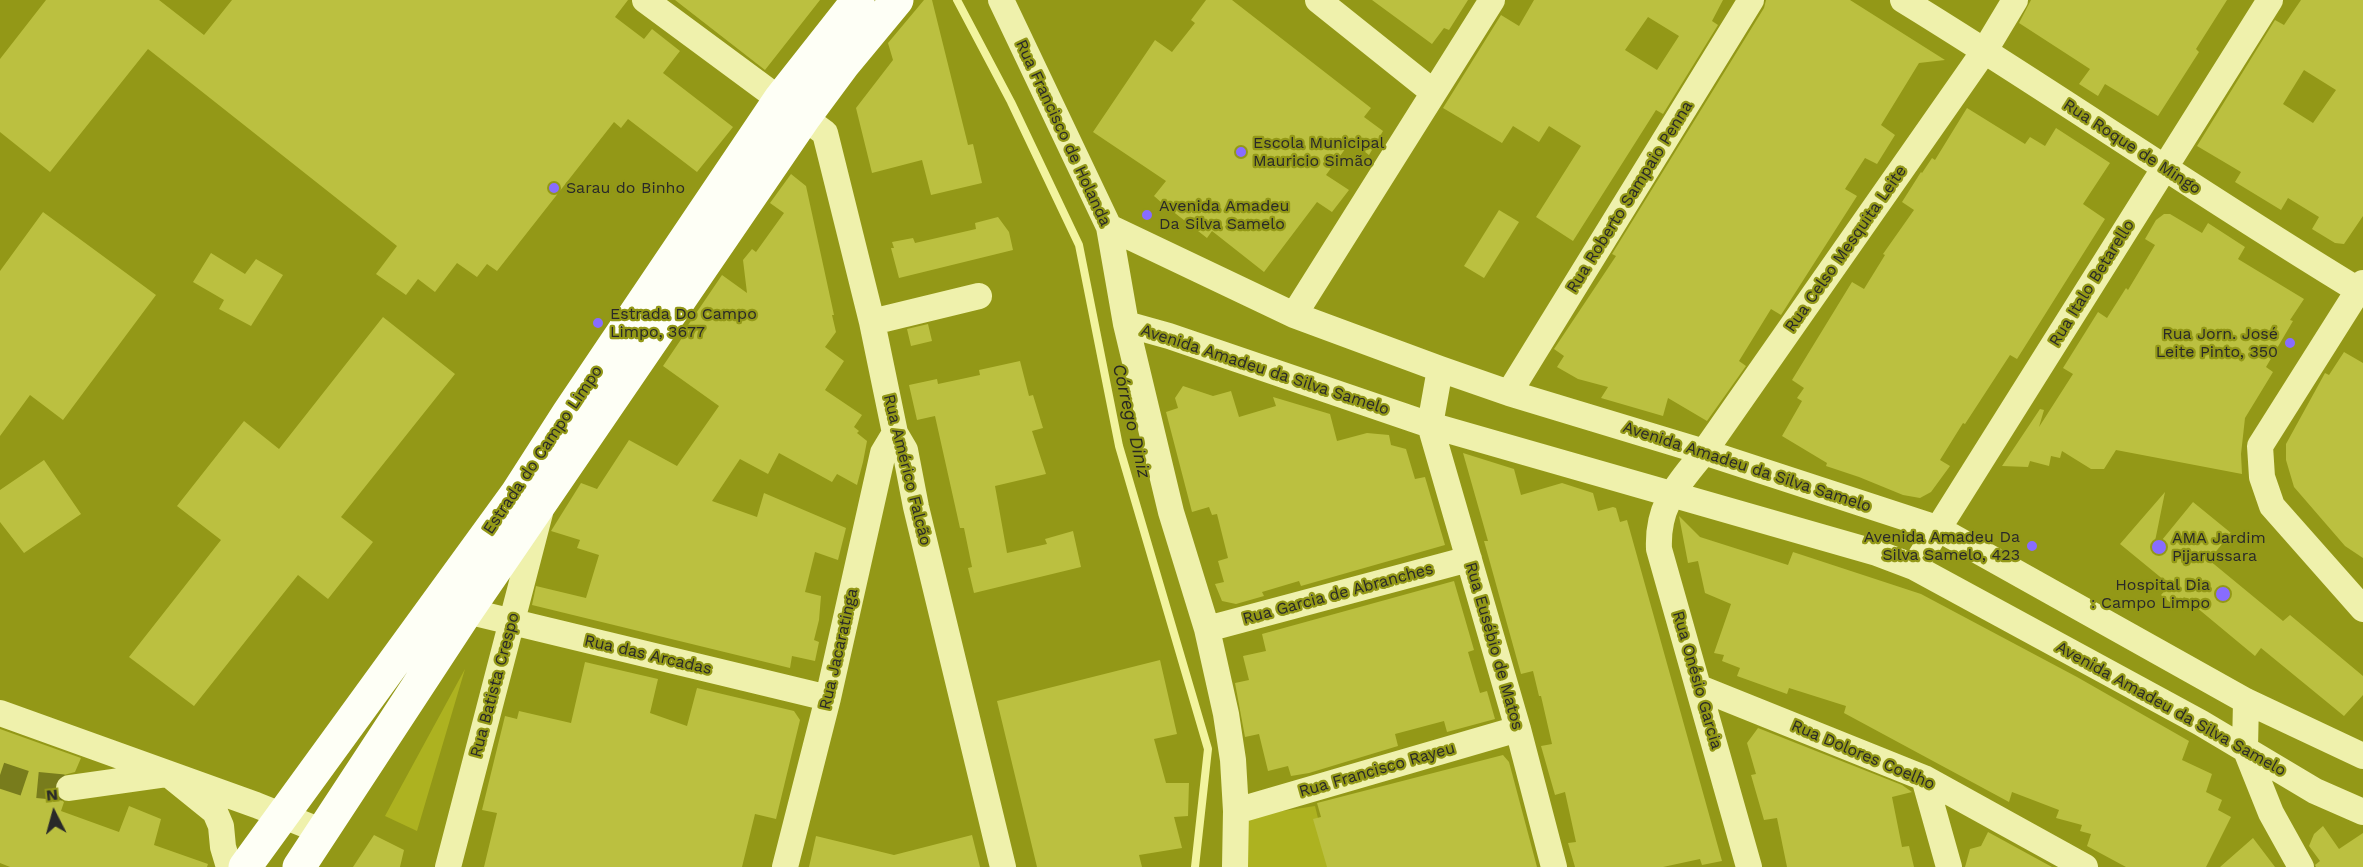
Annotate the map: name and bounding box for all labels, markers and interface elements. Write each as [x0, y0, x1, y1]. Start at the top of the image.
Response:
street label: Rua Francisco de Holanda [1011, 37, 1115, 229]
street label: Rua Roque de Mingo [2060, 95, 2204, 199]
street label: Rua Roberto Sampaio Penna [1563, 98, 1697, 296]
place label: Escola Municipal Mauricio Simão [1253, 133, 1384, 171]
marker: Escola Municipal Mauricio Simão [1234, 145, 1248, 159]
street label: Rua Celso Mesquita Leite [1781, 162, 1911, 336]
place label: Sarau do Binho [566, 178, 685, 198]
marker: Sarau do Binho [547, 181, 561, 195]
place label: Avenida Amadeu Da Silva Samelo [1159, 196, 1289, 234]
marker: Avenida Amadeu Da Silva Samelo [1140, 208, 1154, 222]
street label: Rua Italo Betarello [2045, 216, 2139, 350]
place label: Estrada Do Campo Limpo, 3677 [610, 304, 757, 342]
marker: Estrada Do Campo Limpo, 3677 [591, 316, 605, 330]
street label: Avenida Amadeu da Silva Samelo [1138, 321, 1392, 419]
place label: Rua Jorn. José Leite Pinto, 350 [2156, 324, 2278, 362]
marker: Rua Jorn. José Leite Pinto, 350 [2283, 336, 2297, 350]
street label: Estrada do Campo Limpo [479, 362, 607, 538]
water label: Córrego Diniz [1107, 362, 1155, 480]
street label: Rua Américo Falcão [879, 392, 935, 548]
street label: Avenida Amadeu da Silva Samelo [1620, 418, 1874, 516]
place label: Avenida Amadeu Da Silva Samelo, 423 [1864, 527, 2020, 565]
place label: AMA Jardim Pijarussara [2172, 528, 2266, 566]
marker: AMA Jardim Pijarussara [2150, 538, 2168, 556]
marker: Avenida Amadeu Da Silva Samelo, 423 [2025, 539, 2039, 553]
street label: Rua Garcia de Abranches [1241, 559, 1435, 629]
street label: Rua Eusébio de Matos [1461, 560, 1527, 732]
place label: Hospital Dia : Campo Limpo [2091, 575, 2210, 613]
marker: Hospital Dia : Campo Limpo [2214, 585, 2232, 603]
street label: Rua Jacaratinga [816, 586, 862, 712]
street label: Rua Onésio Garcia [1668, 609, 1726, 751]
street label: Rua Batista Crespo [466, 610, 524, 760]
street label: Rua das Arcadas [582, 631, 714, 679]
street label: Avenida Amadeu da Silva Samelo [2053, 638, 2289, 780]
street label: Rua Dolores Coelho [1788, 716, 1938, 794]
street label: Rua Francisco Rayeu [1297, 739, 1457, 801]
north arrow [24, 783, 84, 843]
text: N [45, 785, 59, 805]

